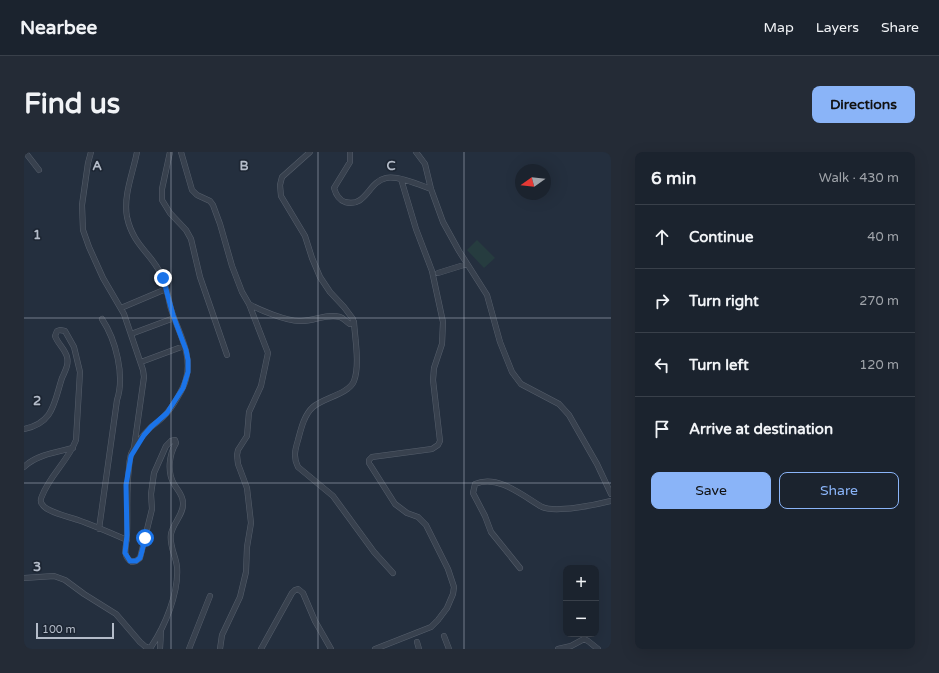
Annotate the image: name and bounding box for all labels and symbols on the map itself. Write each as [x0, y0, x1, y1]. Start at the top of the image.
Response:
text: A [92, 158, 102, 174]
text: B [239, 158, 249, 174]
text: C [386, 158, 396, 174]
north arrow [515, 164, 551, 200]
text: 1 [33, 227, 41, 243]
route end [154, 269, 172, 287]
text: 2 [33, 393, 41, 409]
route start [136, 529, 154, 547]
text: 3 [33, 559, 41, 575]
scale bar [36, 621, 114, 640]

